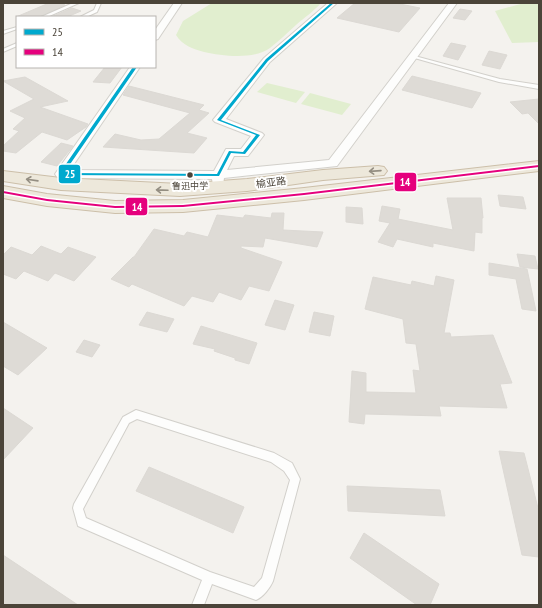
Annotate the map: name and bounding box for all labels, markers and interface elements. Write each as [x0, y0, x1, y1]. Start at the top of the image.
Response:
legend [16, 16, 156, 68]
text: 25 [52, 24, 63, 39]
text: 14 [52, 44, 63, 59]
line badge: 25 [58, 164, 81, 184]
text: 25 [65, 167, 75, 181]
one-way arrow [369, 168, 382, 175]
marker: 鲁迅中学 [185, 170, 195, 180]
line badge: 14 [394, 172, 417, 192]
street label: 榆亚路 [255, 174, 287, 191]
text: 14 [400, 175, 411, 189]
one-way arrow [26, 176, 39, 184]
place label: 鲁迅中学 [172, 180, 208, 191]
one-way arrow [156, 186, 169, 193]
line badge: 14 [125, 197, 148, 216]
text: 14 [132, 200, 143, 214]

